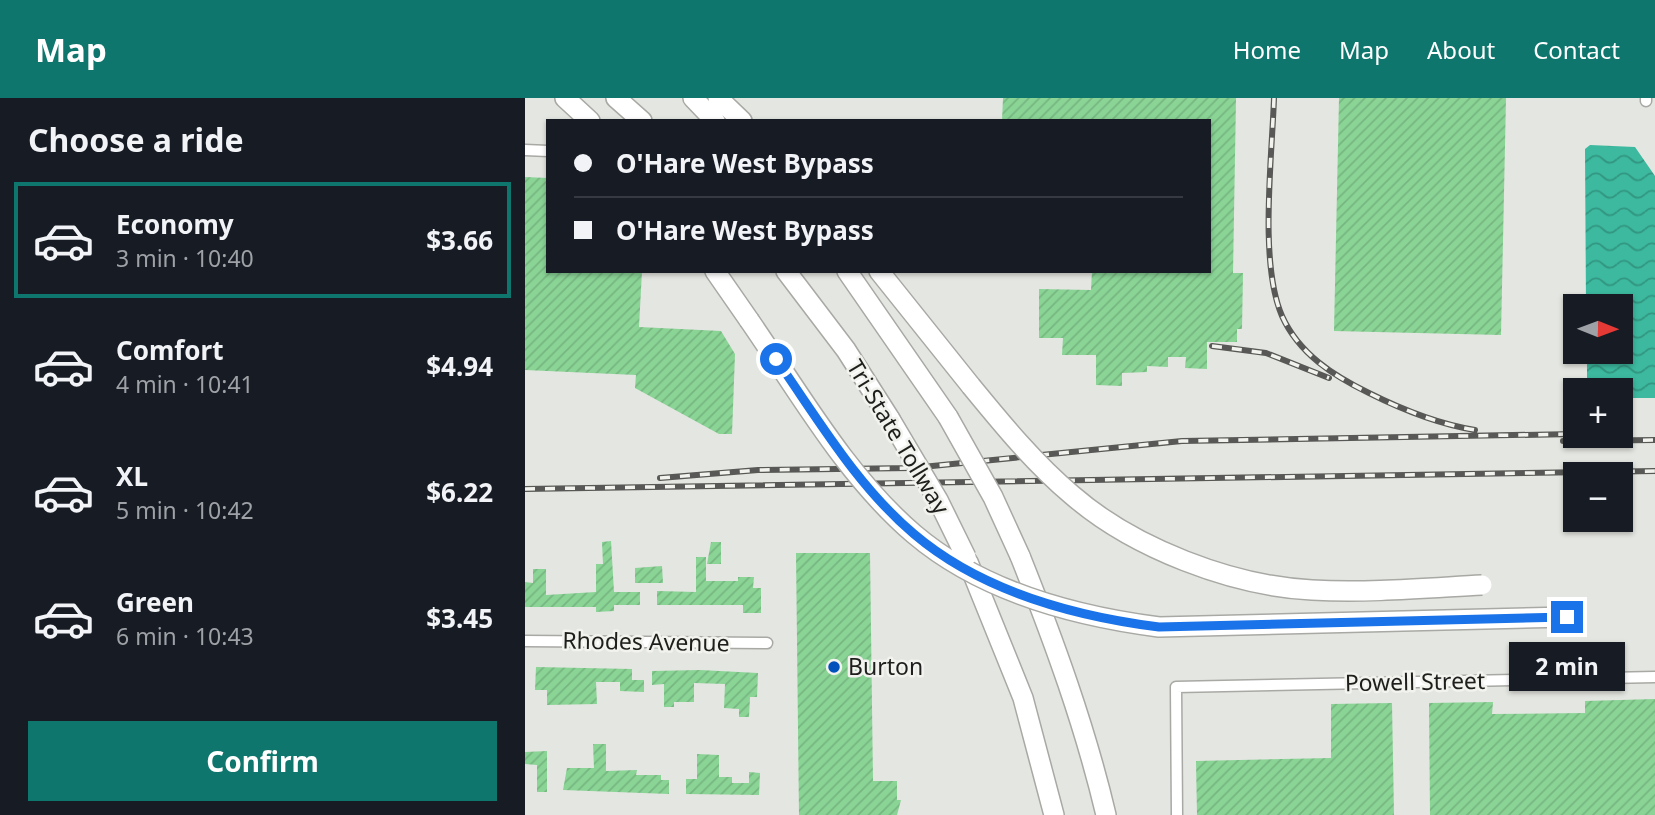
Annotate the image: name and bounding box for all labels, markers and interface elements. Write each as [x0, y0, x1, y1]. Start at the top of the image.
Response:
text: Map [35, 27, 107, 72]
text: Home [1233, 33, 1301, 66]
text: Map [1339, 33, 1389, 66]
text: About [1427, 33, 1495, 66]
text: Contact [1533, 33, 1620, 66]
text: Choose a ride [28, 118, 244, 161]
text: O'Hare West Bypass [616, 145, 874, 181]
text: Economy [116, 206, 234, 242]
icon: car [32, 209, 95, 272]
text: O'Hare West Bypass [616, 212, 874, 248]
text: $3.66 [426, 222, 493, 258]
text: 3 min · 10:40 [116, 242, 254, 274]
north arrow [1563, 294, 1633, 364]
map controls [1563, 294, 1633, 532]
text: Comfort [116, 332, 224, 368]
icon: car [32, 335, 95, 398]
route start [760, 343, 792, 375]
text: $4.94 [426, 348, 493, 384]
street label: Tri-State Tollway [840, 353, 958, 520]
text: 4 min · 10:41 [116, 368, 254, 400]
button: + [1563, 378, 1633, 448]
text: XL [116, 458, 148, 494]
icon: car [32, 461, 95, 524]
button: − [1563, 462, 1633, 532]
text: $6.22 [426, 474, 493, 510]
text: 5 min · 10:42 [116, 494, 254, 526]
text: Green [116, 584, 194, 620]
icon: car [32, 587, 95, 650]
text: $3.45 [426, 600, 493, 636]
route end [1551, 601, 1583, 633]
text: 6 min · 10:43 [116, 620, 254, 652]
street label: Rhodes Avenue [562, 624, 730, 658]
callout: 2 min [1509, 642, 1625, 690]
place label: Burton [848, 650, 923, 682]
text: 2 min [1535, 650, 1599, 682]
marker: Burton [826, 659, 842, 675]
street label: Powell Street [1344, 664, 1485, 698]
button: Confirm [28, 721, 497, 801]

